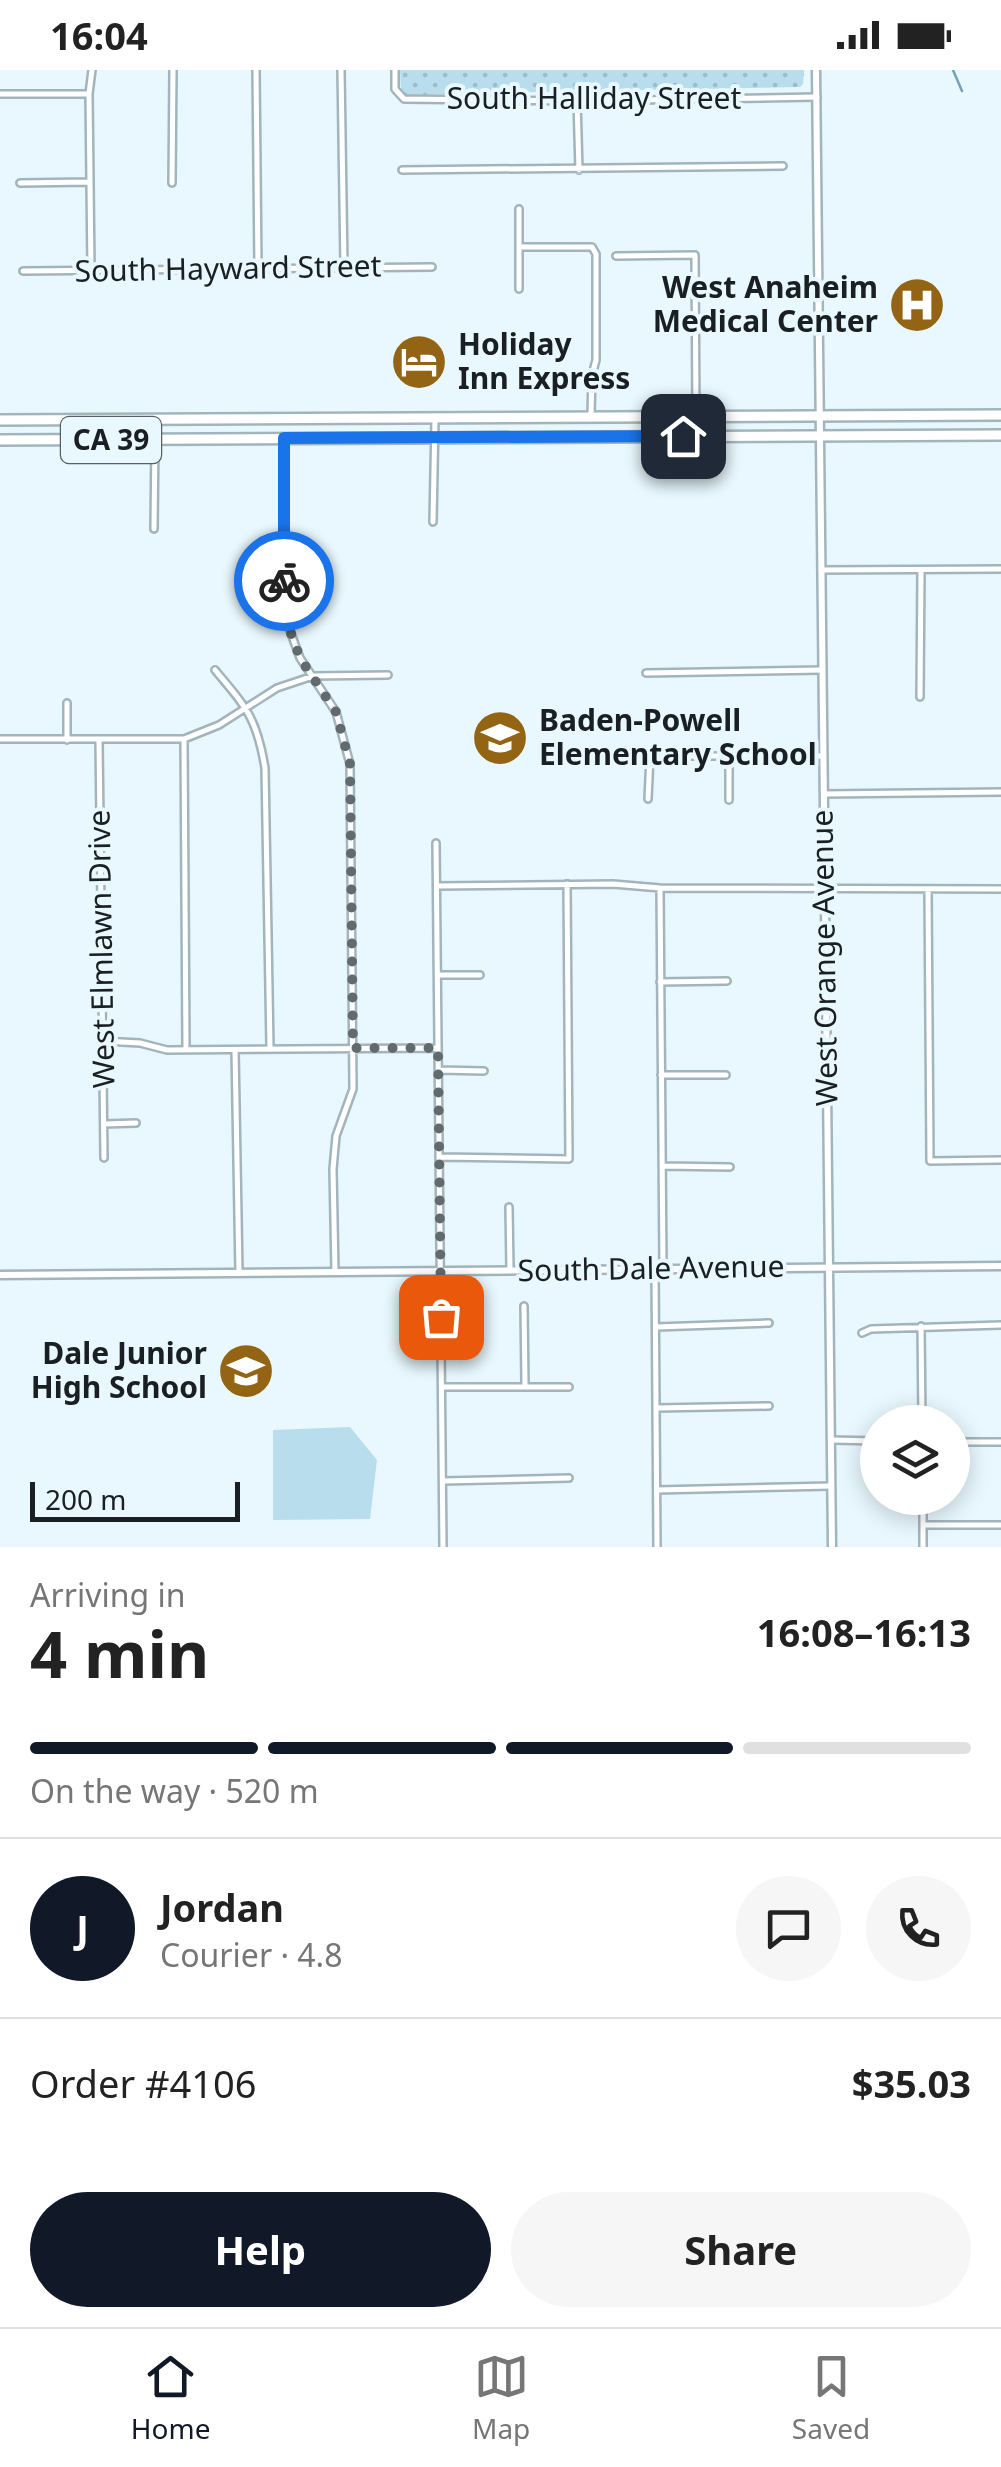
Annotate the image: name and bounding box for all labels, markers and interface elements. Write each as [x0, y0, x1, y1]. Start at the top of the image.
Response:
text: 16:04 [50, 9, 148, 61]
street label: South Halliday Street [447, 77, 742, 118]
street label: South Hayward Street [74, 244, 382, 291]
place label: West Anaheim Medical Center [653, 266, 879, 341]
hospital icon: West Anaheim Medical Center [887, 275, 947, 335]
place label: Holiday Inn Express [458, 323, 630, 398]
hotel icon: Holiday Inn Express [389, 332, 449, 392]
pin [641, 394, 726, 479]
icon: home [656, 409, 711, 464]
road number: CA 39 [61, 417, 161, 463]
courier [234, 531, 334, 631]
icon: bike [257, 554, 312, 609]
place label: Baden-Powell Elementary School [539, 699, 817, 774]
school or university icon: Baden-Powell Elementary School [470, 708, 530, 768]
street label: West Elmlawn Drive [78, 810, 123, 1089]
street label: West Orange Avenue [800, 810, 847, 1107]
street label: South Dale Avenue [517, 1245, 785, 1290]
pin [399, 1275, 484, 1360]
icon: bag [414, 1290, 469, 1345]
place label: Dale Junior High School [31, 1332, 208, 1407]
school or university icon: Dale Junior High School [216, 1341, 276, 1401]
map controls [860, 1405, 970, 1515]
button: layers [860, 1405, 970, 1515]
scale bar [30, 1477, 240, 1522]
text: 200 m [45, 1480, 127, 1518]
text: Arriving in [30, 1573, 185, 1616]
text: 16:08–16:13 [757, 1606, 971, 1658]
text: 4 min [30, 1609, 209, 1697]
text: On the way · 520 m [30, 1769, 319, 1812]
button: chat [736, 1876, 841, 1981]
button: phone [866, 1876, 971, 1981]
text: Jordan [160, 1881, 284, 1933]
text: J [76, 1902, 89, 1954]
text: Courier · 4.8 [160, 1933, 343, 1976]
text: Order #4106 [30, 2057, 256, 2109]
text: $35.03 [852, 2057, 971, 2109]
button: Help [30, 2192, 491, 2307]
button: Share [511, 2192, 971, 2307]
tab: Home [131, 2349, 210, 2447]
tab: Map [472, 2349, 530, 2447]
tab: Saved [792, 2349, 870, 2447]

